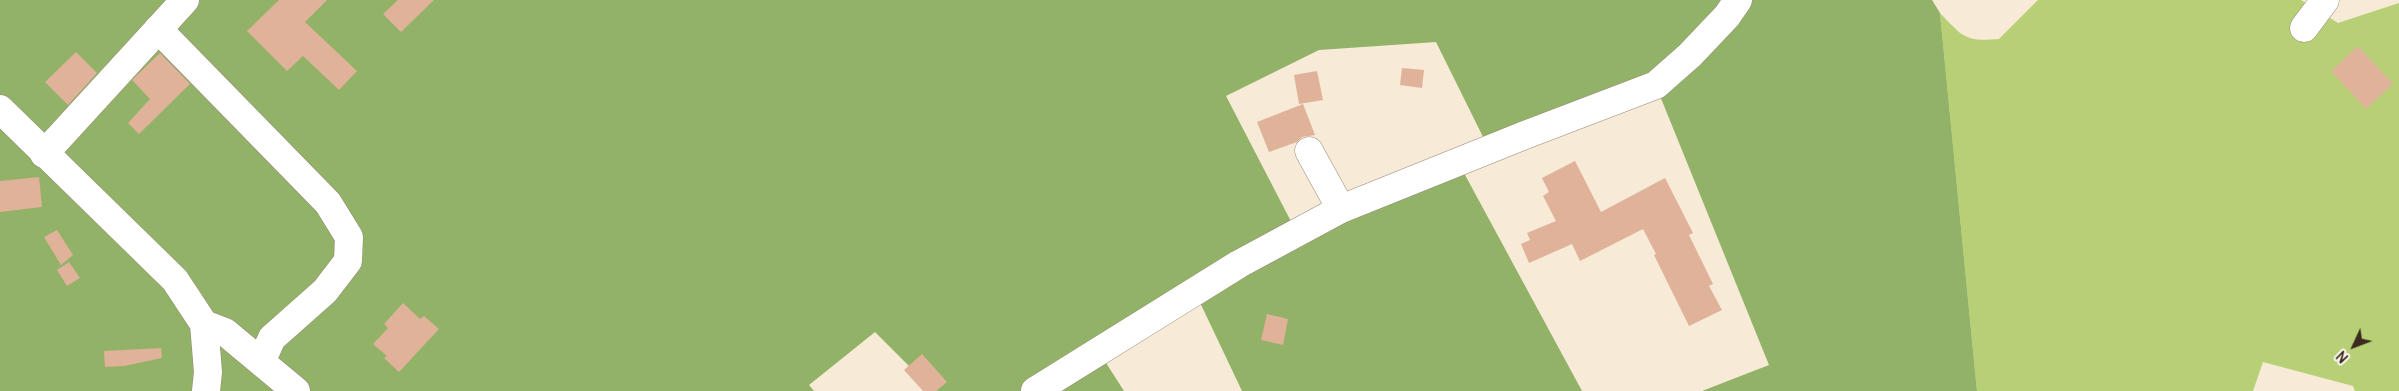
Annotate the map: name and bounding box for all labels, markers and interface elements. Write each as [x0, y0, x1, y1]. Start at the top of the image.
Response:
north arrow [2329, 321, 2379, 371]
text: N [2333, 347, 2352, 366]

